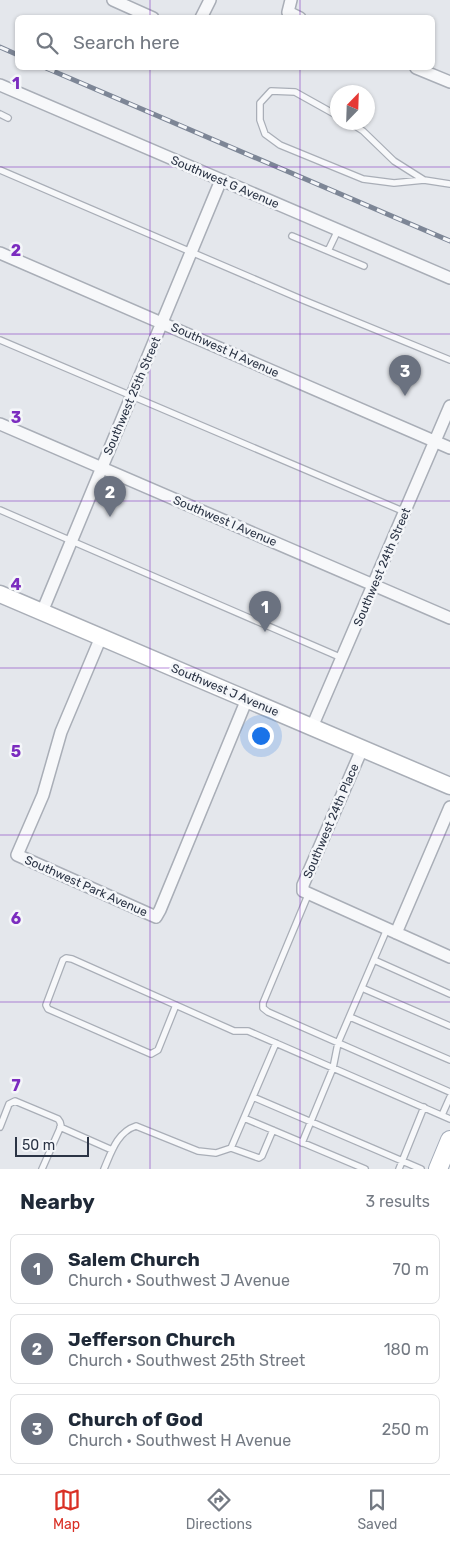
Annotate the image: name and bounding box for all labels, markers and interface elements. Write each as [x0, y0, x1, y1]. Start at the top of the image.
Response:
search box [15, 15, 435, 70]
icon: search [33, 29, 61, 57]
text: Search here [73, 31, 180, 54]
text: 1 [12, 74, 20, 93]
north arrow [330, 85, 375, 130]
street label: Southwest G Avenue [169, 153, 281, 211]
text: 2 [11, 241, 21, 260]
street label: Southwest H Avenue [169, 320, 281, 380]
street label: Southwest 25th Street [101, 334, 163, 457]
pin: 3 [389, 355, 421, 396]
text: 3 [11, 408, 21, 427]
pin: 2 [94, 476, 126, 517]
street label: Southwest I Avenue [171, 493, 279, 549]
street label: Southwest 24th Street [351, 505, 413, 628]
text: 4 [11, 575, 22, 594]
pin: 1 [249, 591, 281, 632]
street label: Southwest J Avenue [169, 661, 281, 719]
your location [248, 723, 274, 749]
text: 5 [11, 742, 21, 761]
street label: Southwest 24th Place [300, 761, 362, 880]
street label: Southwest Park Avenue [22, 853, 150, 920]
text: 6 [11, 909, 21, 928]
text: 7 [11, 1076, 21, 1095]
scale bar [15, 1134, 89, 1157]
text: 50 m [22, 1137, 55, 1154]
text: Nearby [20, 1189, 95, 1214]
text: 3 results [365, 1192, 430, 1211]
text: Salem Church [68, 1248, 200, 1271]
text: 1 [33, 1260, 41, 1279]
text: 70 m [392, 1260, 429, 1279]
text: Church · Southwest J Avenue [68, 1271, 290, 1290]
text: Jefferson Church [68, 1328, 235, 1351]
text: 2 [32, 1340, 42, 1359]
text: 180 m [384, 1340, 429, 1359]
text: Church · Southwest 25th Street [68, 1351, 305, 1370]
text: Church of God [68, 1408, 203, 1431]
text: 3 [32, 1420, 42, 1439]
text: 250 m [382, 1420, 429, 1439]
text: Church · Southwest H Avenue [68, 1431, 291, 1450]
tab: Map [53, 1486, 81, 1533]
tab: Directions [186, 1486, 252, 1533]
tab: Saved [357, 1486, 397, 1533]

